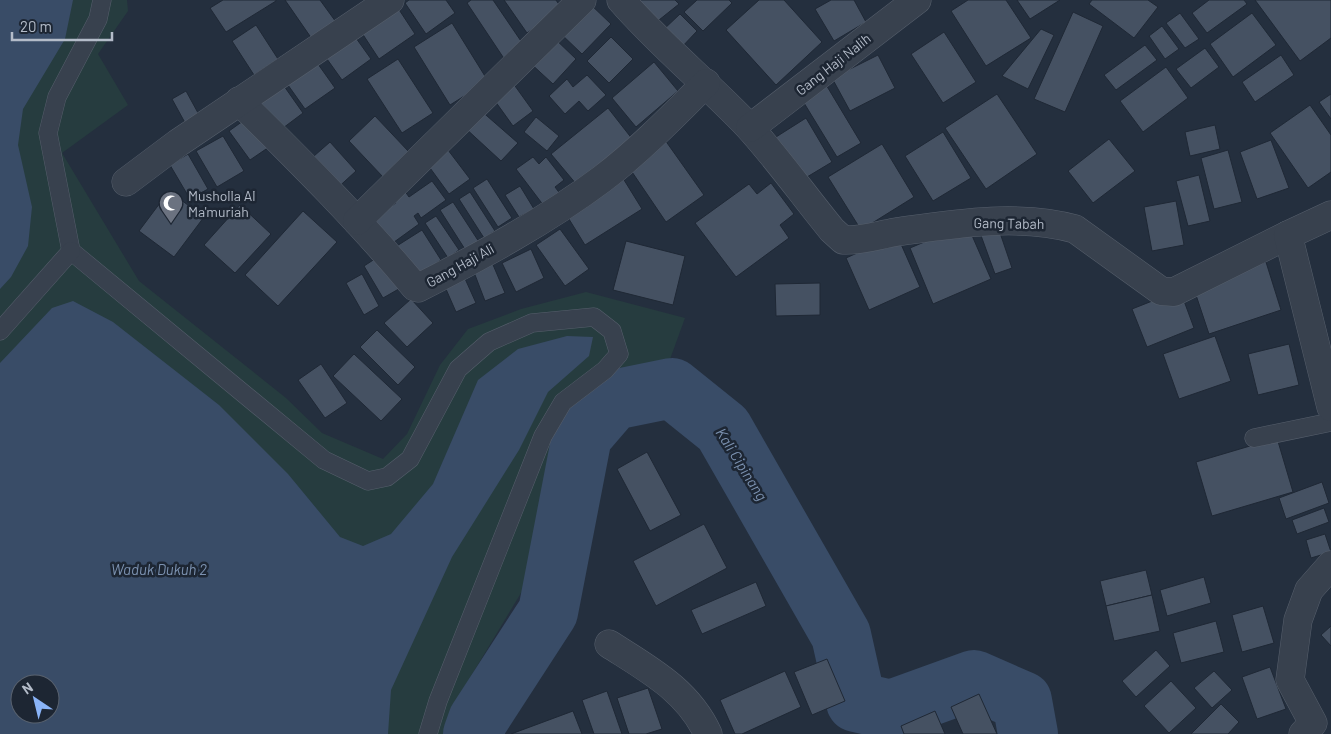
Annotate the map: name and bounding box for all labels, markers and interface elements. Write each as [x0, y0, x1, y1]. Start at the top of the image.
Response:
scale bar [12, 10, 112, 42]
text: 20 m [20, 17, 52, 35]
street label: Gang Haji Nalih [792, 29, 874, 99]
place label: Musholla Al Ma'muriah [188, 187, 255, 220]
mosque icon: Musholla Al Ma'muriah [158, 190, 184, 224]
street label: Gang Tabah [973, 214, 1045, 232]
street label: Gang Haji Ali [423, 239, 497, 291]
water label: Kali Cipinang [713, 424, 772, 504]
water label: Waduk Dukuh 2 [111, 560, 207, 578]
north arrow [10, 674, 60, 724]
text: N [19, 678, 36, 698]

